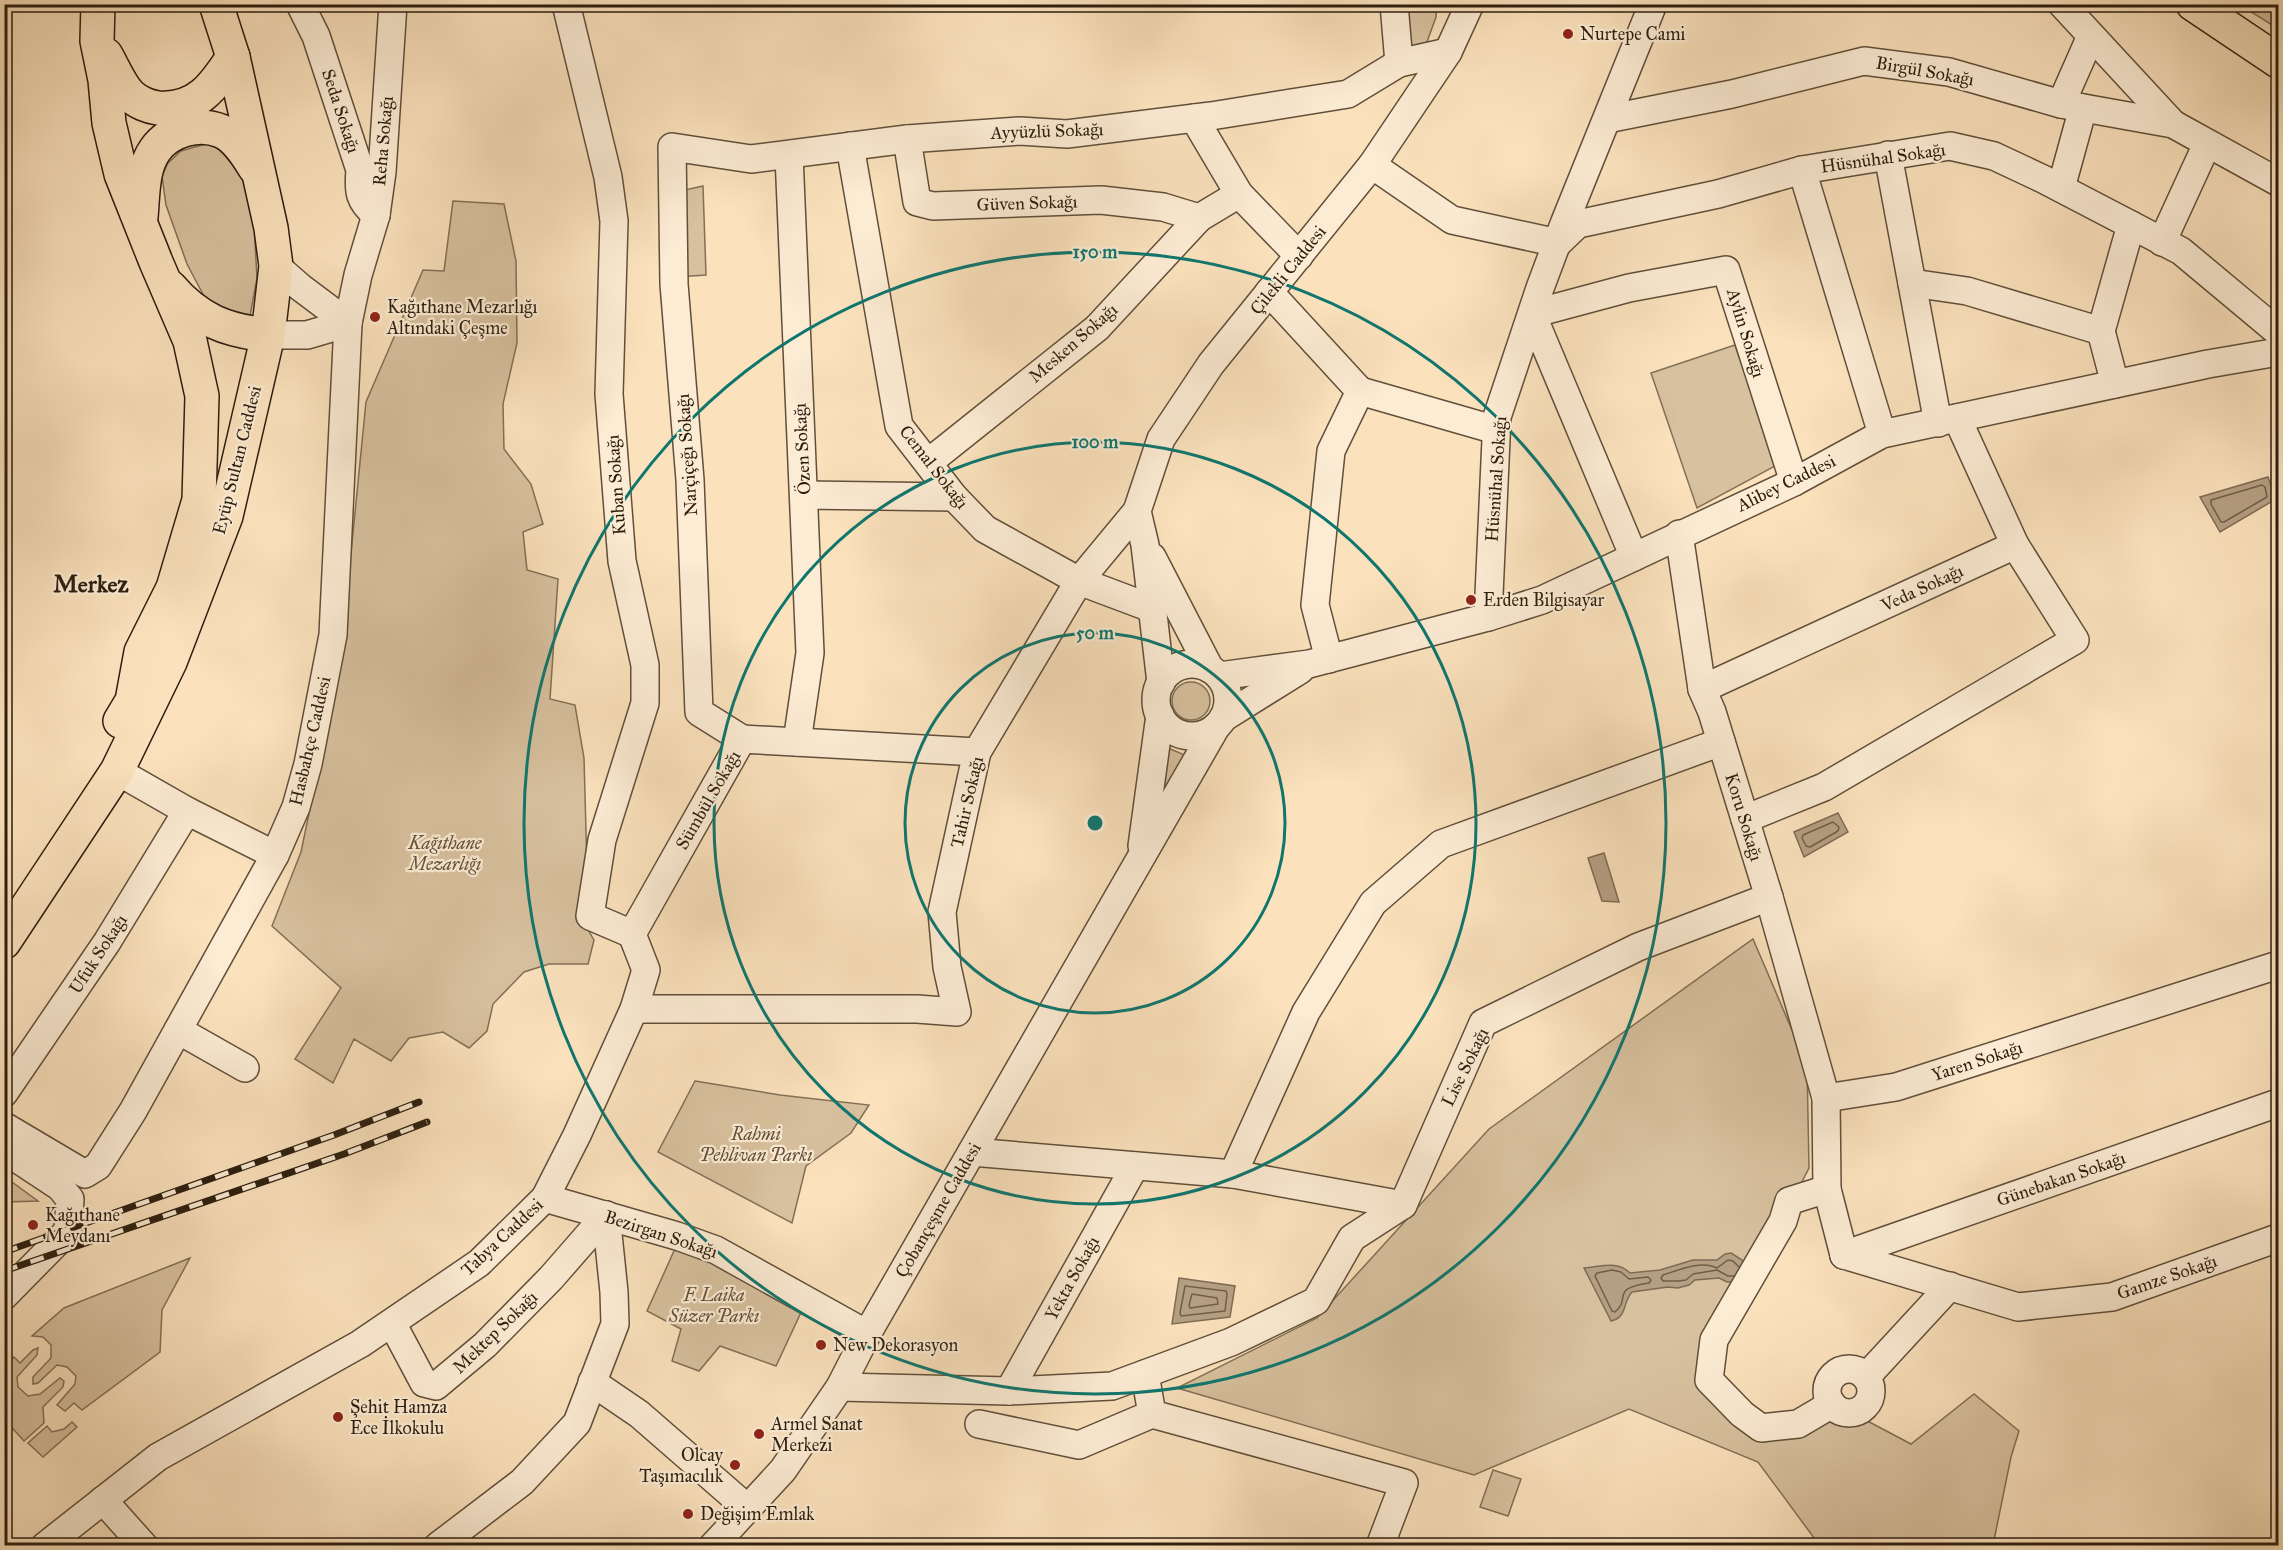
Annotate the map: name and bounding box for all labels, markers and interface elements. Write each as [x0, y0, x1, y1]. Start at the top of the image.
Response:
place label: Nurtepe Cami [1580, 23, 1686, 45]
marker: Nurtepe Cami [1561, 27, 1575, 41]
street label: Birgül Sokağı [1874, 52, 1976, 91]
street label: Seda Sokağı [316, 66, 365, 156]
street label: Reha Sokağı [368, 95, 399, 187]
street label: Ayyüzlü Sokağı [989, 118, 1104, 145]
street label: Hüsnühal Sokağı [1819, 138, 1947, 179]
street label: Güven Sokağı [976, 190, 1078, 217]
street label: Çilekli Caddesi [1245, 221, 1331, 319]
text: 150 m [1073, 241, 1118, 263]
street label: Aylin Sokağı [1721, 285, 1770, 381]
place label: Kağıthane Mezarlığı Altındaki Çeşme [386, 296, 537, 339]
street label: Mesken Sokağı [1024, 298, 1123, 388]
marker: Kağıthane Mezarlığı Altındaki Çeşme [368, 310, 382, 324]
street label: Eyüp Sultan Caddesi [208, 383, 266, 537]
street label: Narçiçeğı Sokağı [672, 393, 703, 517]
street label: Özen Sokağı [788, 402, 816, 496]
street label: Hüsnühal Sokağı [1481, 415, 1512, 543]
street label: Cemal Sokağı [894, 421, 973, 514]
text: 100 m [1072, 431, 1119, 453]
street label: Kuban Sokağı [602, 434, 631, 536]
street label: Alibey Caddesi [1732, 450, 1839, 517]
street label: Veda Sokağı [1877, 559, 1967, 618]
district label: Merkez [53, 569, 130, 599]
place label: Erden Bilgisayar [1483, 589, 1605, 612]
marker: Erden Bilgisayar [1464, 593, 1478, 607]
text: 50 m [1076, 622, 1115, 644]
street label: Hasbahçe Caddesi [284, 674, 336, 808]
street label: Sümbül Sokağı [671, 747, 746, 854]
street label: Tahir Sokağı [946, 754, 989, 850]
street label: Koru Sokağı [1719, 770, 1768, 864]
centre of rings [1085, 813, 1105, 833]
park label: Kağıthane Mezarlığı [407, 832, 483, 875]
street label: Ufuk Sokağı [64, 910, 133, 998]
street label: Lise Sokağı [1436, 1024, 1494, 1110]
street label: Yaren Sokağı [1929, 1036, 2026, 1087]
park label: Rahmi Pehlivan Parkı [699, 1123, 813, 1166]
street label: Çobançeşme Caddesi [890, 1138, 986, 1282]
street label: Günebakan Sokağı [1994, 1147, 2129, 1212]
street label: Tabya Caddesi [456, 1193, 548, 1281]
place label: Kağıthane Meydanı [45, 1204, 120, 1247]
street label: Bezirgan Sokağı [601, 1205, 720, 1264]
marker: Kağıthane Meydanı [26, 1218, 40, 1232]
street label: Yekta Sokağı [1040, 1232, 1105, 1324]
street label: Gamze Sokağı [2114, 1250, 2220, 1305]
park label: F. Laika Süzer Parkı [668, 1284, 759, 1327]
street label: Mektep Sokağı [448, 1286, 543, 1379]
place label: New Dekorasyon [833, 1334, 959, 1356]
marker: New Dekorasyon [814, 1338, 828, 1352]
place label: Şehit Hamza Ece İlkokulu [350, 1396, 448, 1439]
marker: Şehit Hamza Ece İlkokulu [331, 1410, 345, 1424]
place label: Armel Sanat Merkezi [770, 1413, 863, 1456]
marker: Armel Sanat Merkezi [752, 1427, 766, 1441]
place label: Olcay Taşımacılık [639, 1444, 724, 1487]
marker: Olcay Taşımacılık [728, 1458, 742, 1472]
place label: Değişim Emlak [700, 1503, 815, 1526]
marker: Değişim Emlak [681, 1507, 695, 1521]

